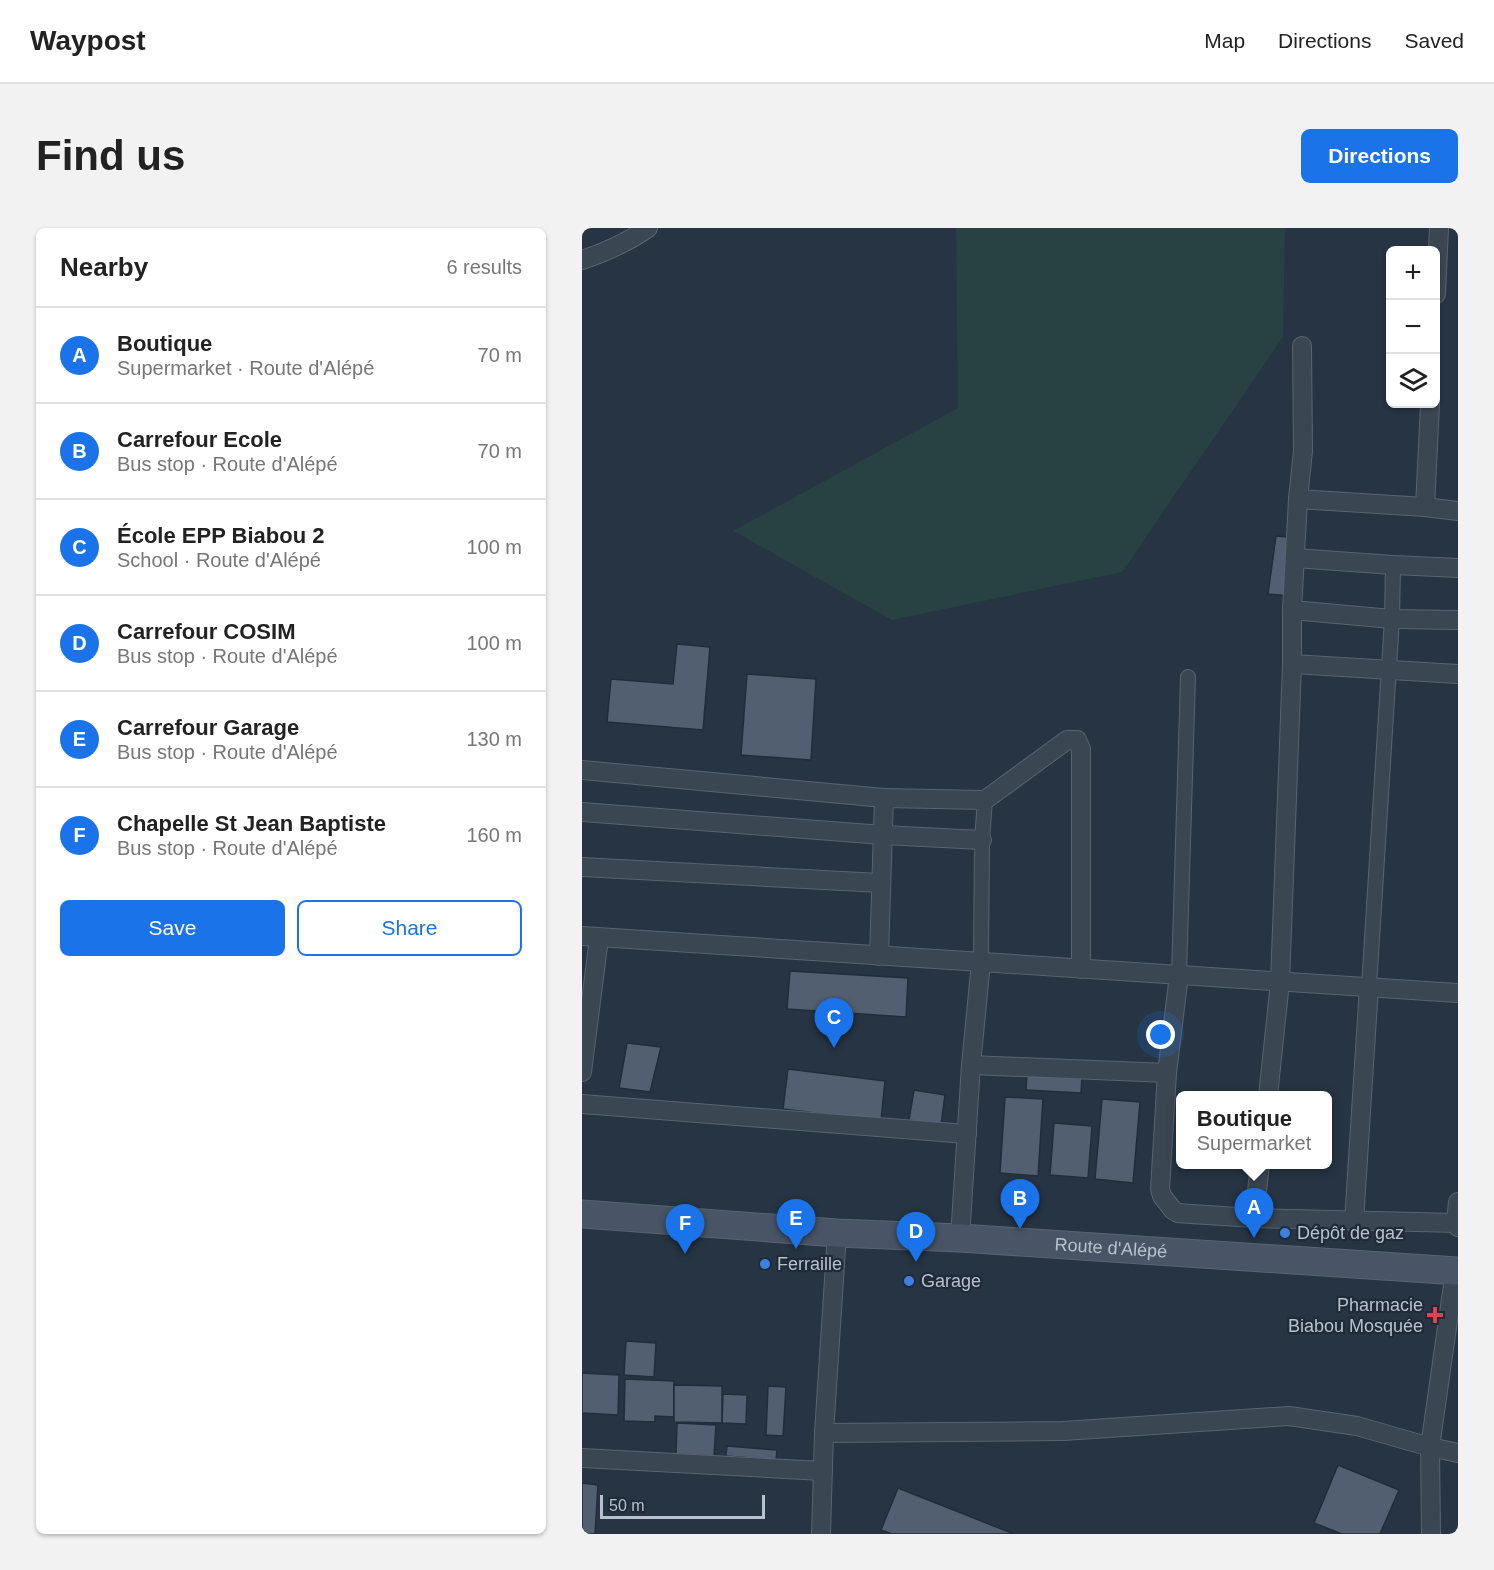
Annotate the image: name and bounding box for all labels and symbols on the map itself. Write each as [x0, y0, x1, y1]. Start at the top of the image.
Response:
pin: C [814, 998, 854, 1048]
your location [1146, 1020, 1175, 1049]
pin: B [1000, 1180, 1040, 1229]
pin: A [1234, 1188, 1274, 1238]
pin: E [776, 1200, 816, 1249]
pin: F [666, 1204, 704, 1254]
pin: D [896, 1212, 936, 1262]
place label: Dépôt de gaz [1297, 1223, 1404, 1243]
marker: Dépôt de gaz [1278, 1226, 1292, 1240]
street label: Route d'Alépé [1054, 1234, 1168, 1262]
place label: Ferraille [777, 1254, 842, 1274]
marker: Ferraille [758, 1257, 772, 1271]
place label: Garage [921, 1271, 981, 1291]
marker: Garage [902, 1274, 916, 1288]
place label: Pharmacie Biabou Mosquée [1288, 1295, 1423, 1336]
marker: Pharmacie Biabou Mosquée [1428, 1308, 1442, 1322]
scale bar [600, 1492, 765, 1520]

